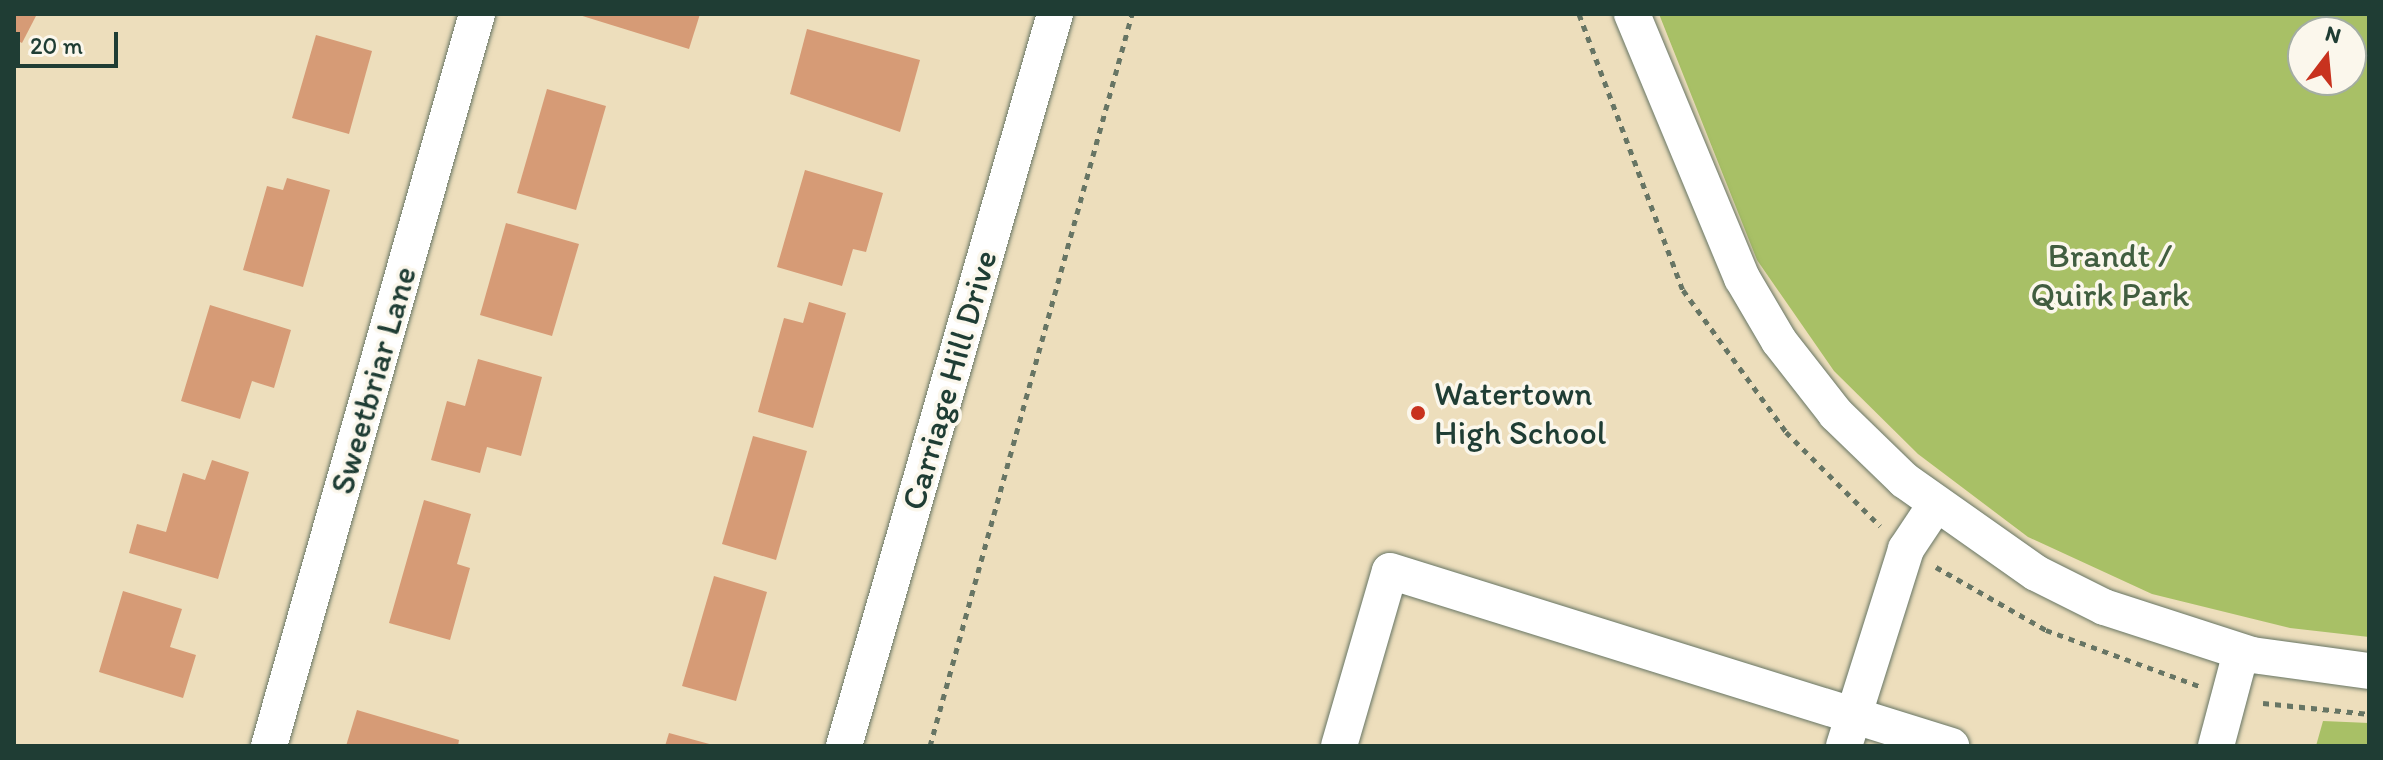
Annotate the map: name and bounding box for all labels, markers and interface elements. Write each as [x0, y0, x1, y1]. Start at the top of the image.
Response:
scale bar [20, 16, 122, 66]
north arrow [2287, 16, 2367, 96]
text: N [2322, 19, 2344, 49]
text: 20 m [30, 31, 83, 60]
park label: Brandt / Quirk Park [2031, 235, 2189, 314]
street label: Carriage Hill Drive [892, 245, 1006, 515]
street label: Sweetbriar Lane [321, 261, 425, 499]
place label: Watertown High School [1434, 373, 1605, 452]
marker: Watertown High School [1409, 404, 1427, 422]

